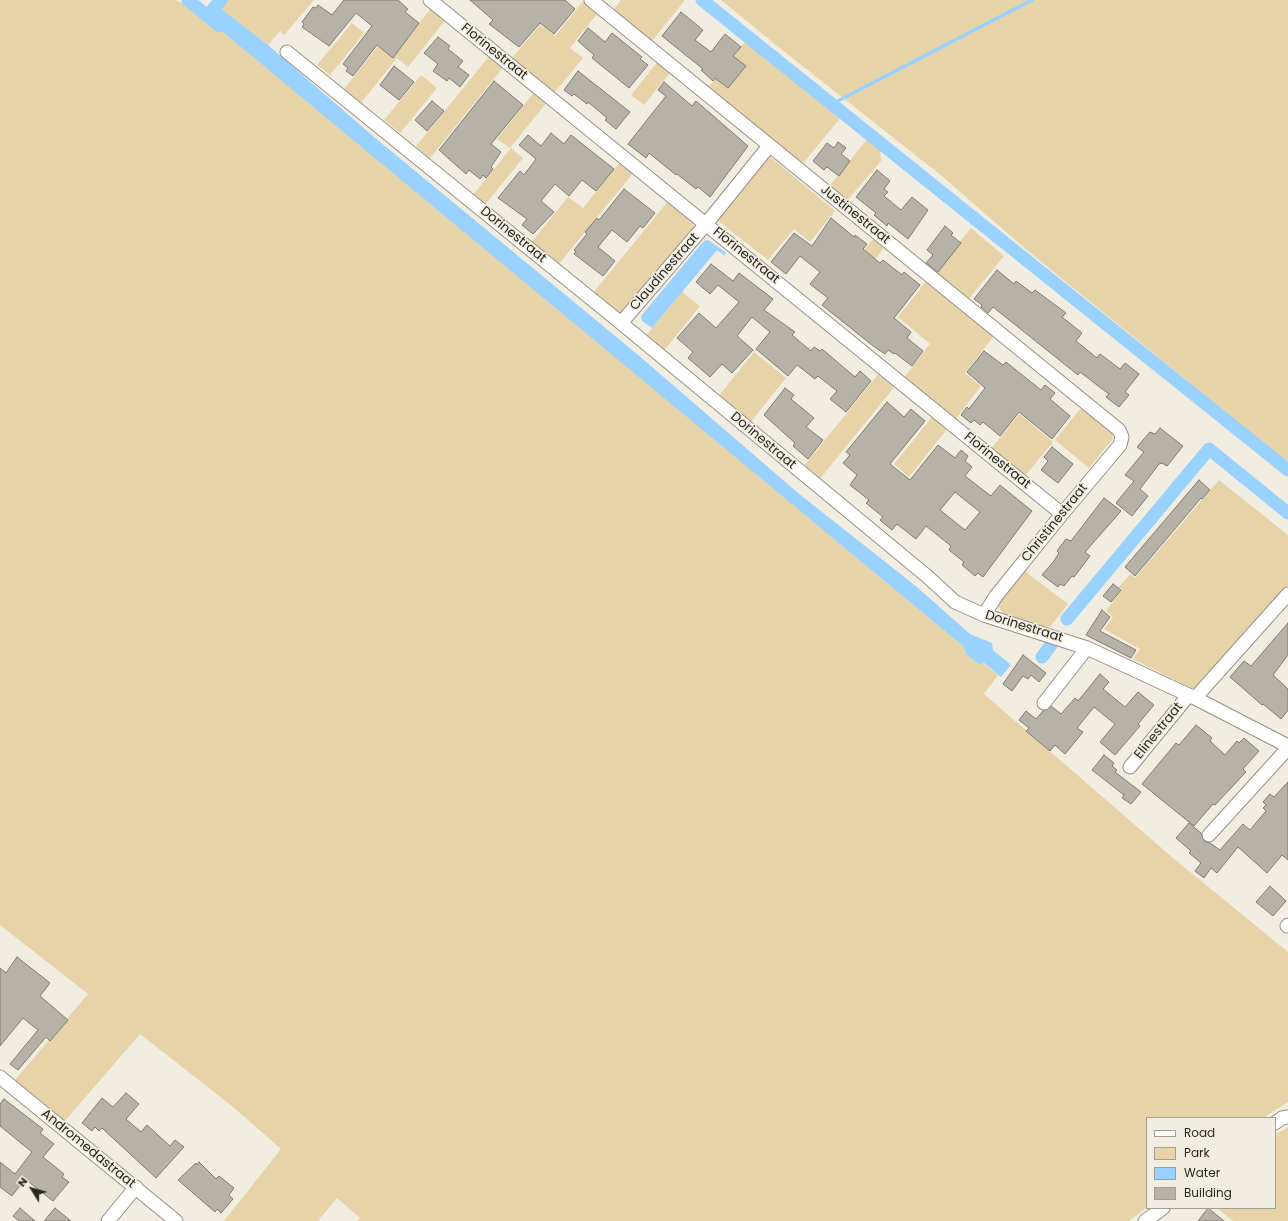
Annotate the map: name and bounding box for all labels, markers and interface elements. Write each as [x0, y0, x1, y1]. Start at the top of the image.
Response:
street label: Florinestraat [458, 20, 530, 84]
street label: Justinestraat [817, 182, 893, 248]
street label: Dorinestraat [477, 204, 549, 266]
street label: Florinestraat [710, 224, 782, 288]
street label: Claudinestraat [627, 230, 703, 314]
street label: Dorinestraat [727, 409, 799, 473]
street label: Florinestraat [961, 429, 1033, 493]
street label: Christinestraat [1019, 481, 1091, 565]
street label: Dorinestraat [983, 608, 1065, 646]
street label: Elinestraat [1132, 700, 1186, 762]
street label: Andromedastraat [38, 1106, 138, 1192]
legend [1146, 1117, 1276, 1209]
text: Road [1184, 1124, 1215, 1141]
text: Park [1184, 1144, 1210, 1161]
text: Water [1184, 1164, 1220, 1181]
north arrow [12, 1169, 52, 1209]
text: N [14, 1174, 31, 1190]
text: Building [1184, 1184, 1232, 1201]

